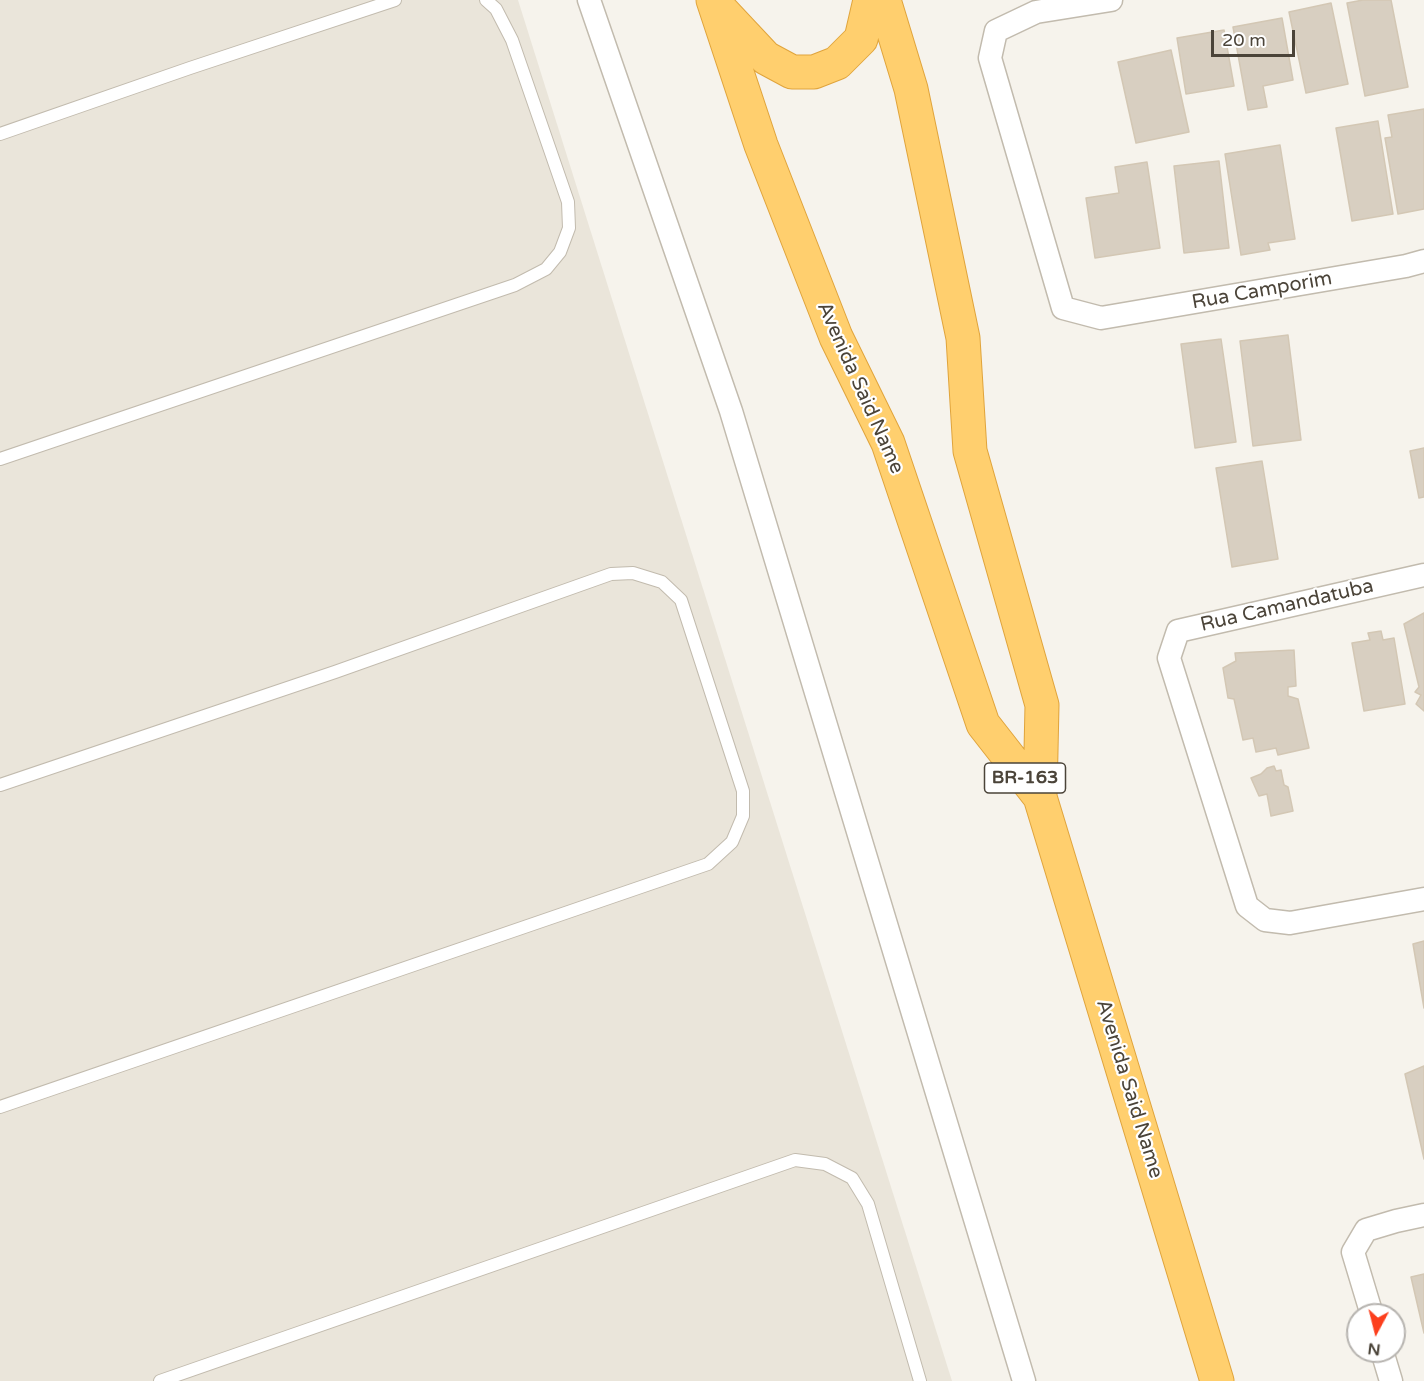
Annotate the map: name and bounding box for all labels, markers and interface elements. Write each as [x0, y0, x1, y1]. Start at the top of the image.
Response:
scale bar [1214, 18, 1298, 56]
text: 20 m [1222, 29, 1266, 51]
street label: Rua Camporim [1190, 267, 1334, 315]
street label: Avenida Said Name [811, 298, 909, 478]
street label: Rua Camandatuba [1198, 574, 1376, 638]
road number: BR-163 [984, 763, 1066, 793]
street label: Avenida Said Name [1090, 997, 1168, 1181]
north arrow [1346, 1303, 1406, 1363]
text: N [1366, 1338, 1382, 1360]

